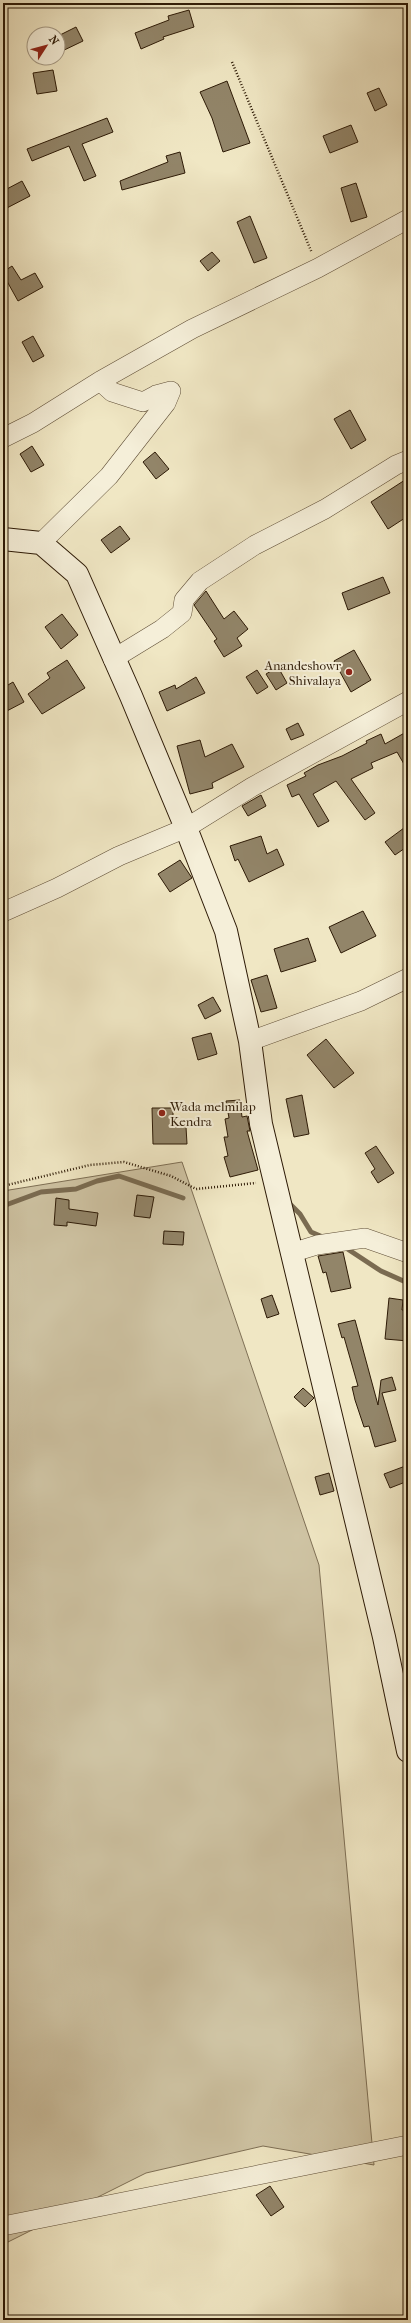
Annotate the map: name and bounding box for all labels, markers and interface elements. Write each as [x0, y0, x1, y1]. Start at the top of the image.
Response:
north arrow [26, 26, 66, 66]
text: N [46, 33, 62, 48]
place label: Anandeshowr Shivalaya [263, 658, 342, 688]
marker: Anandeshowr Shivalaya [344, 667, 354, 677]
place label: Wada melmilap Kendra [169, 1099, 256, 1129]
marker: Wada melmilap Kendra [157, 1108, 167, 1118]

